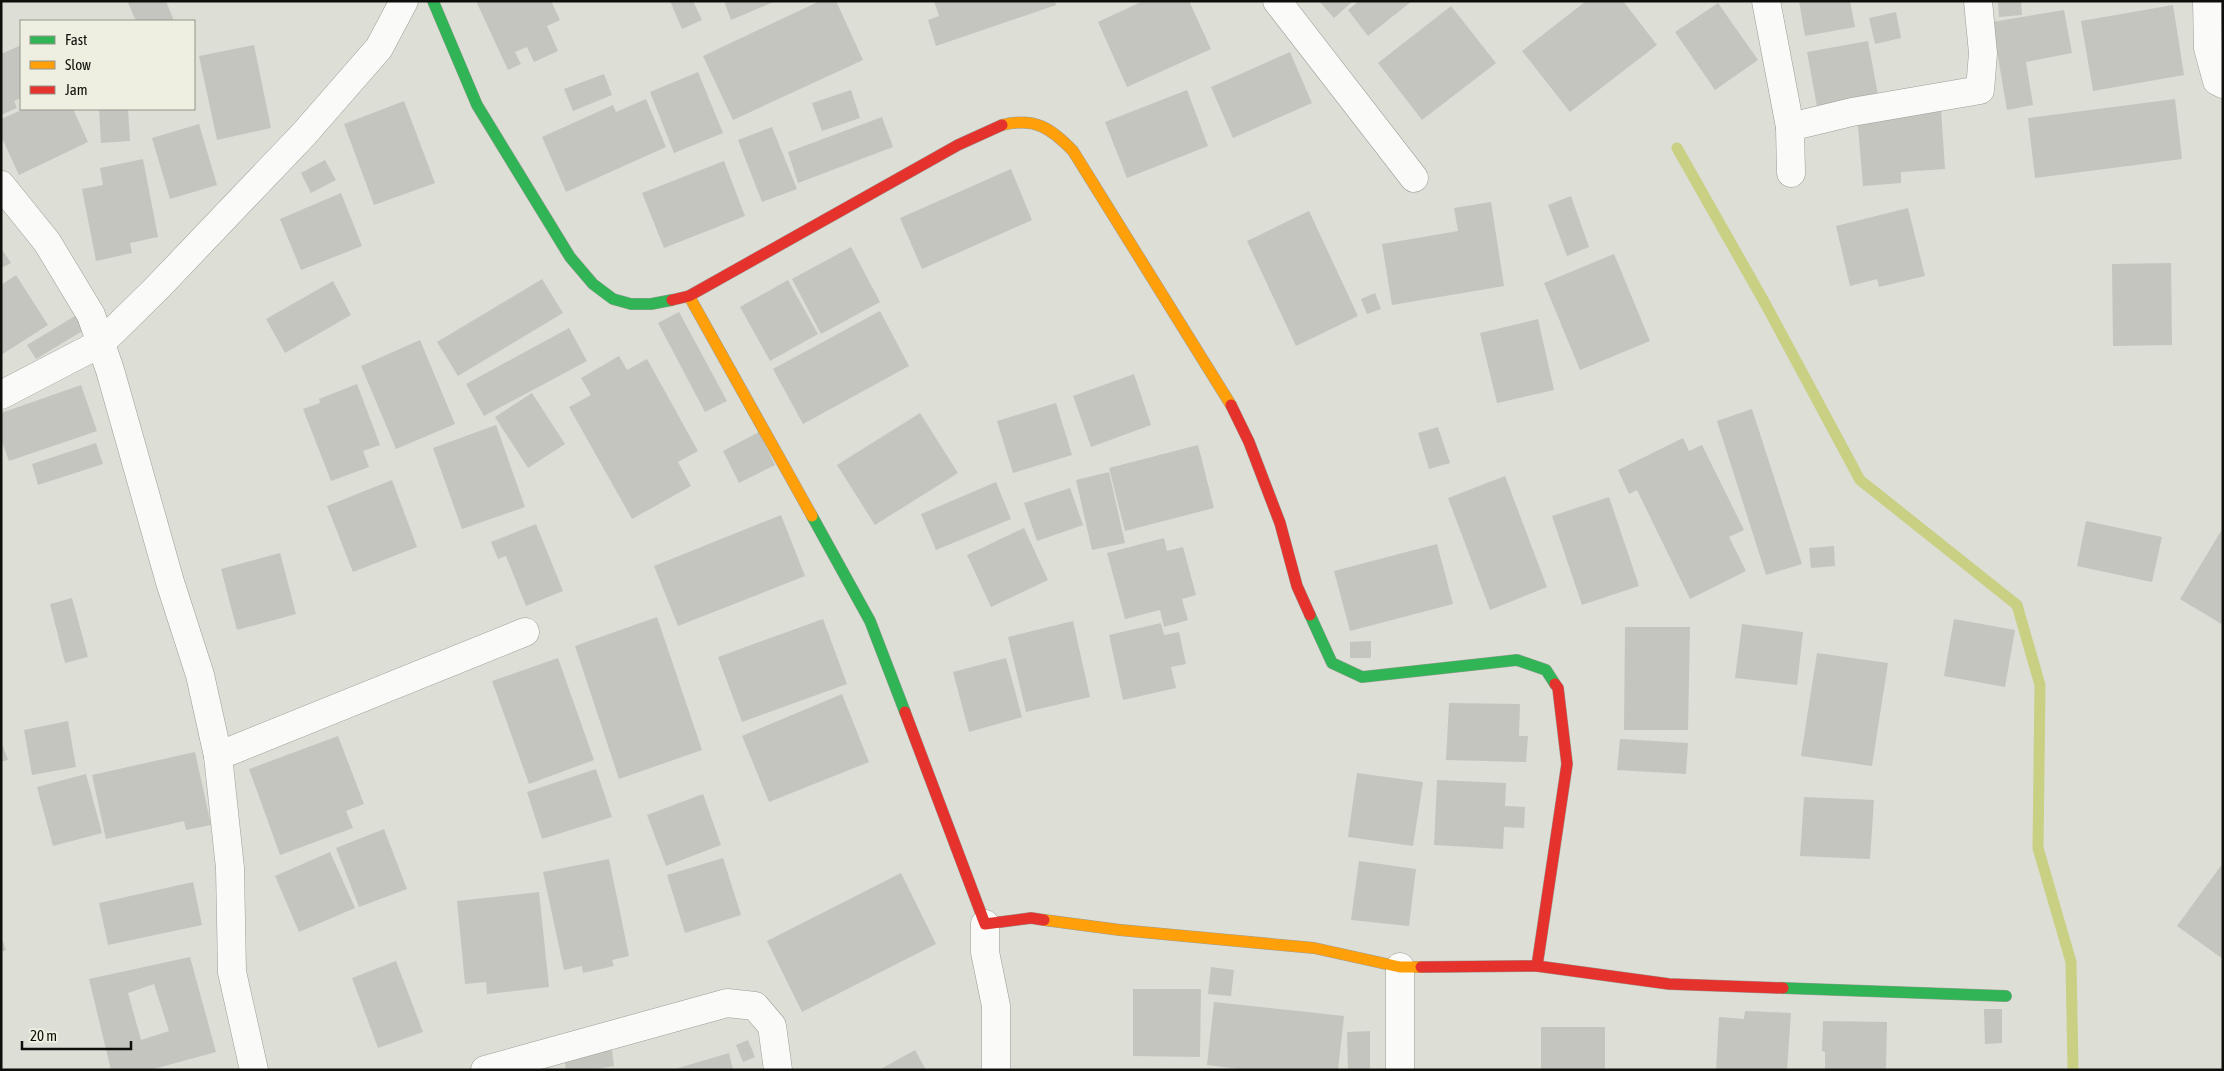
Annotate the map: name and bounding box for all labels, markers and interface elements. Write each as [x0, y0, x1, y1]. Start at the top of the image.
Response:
legend [20, 20, 195, 110]
text: Fast [65, 31, 87, 48]
text: Slow [65, 56, 91, 73]
text: Jam [65, 81, 88, 98]
scale bar [22, 1018, 131, 1050]
text: 20 m [30, 1027, 57, 1044]

